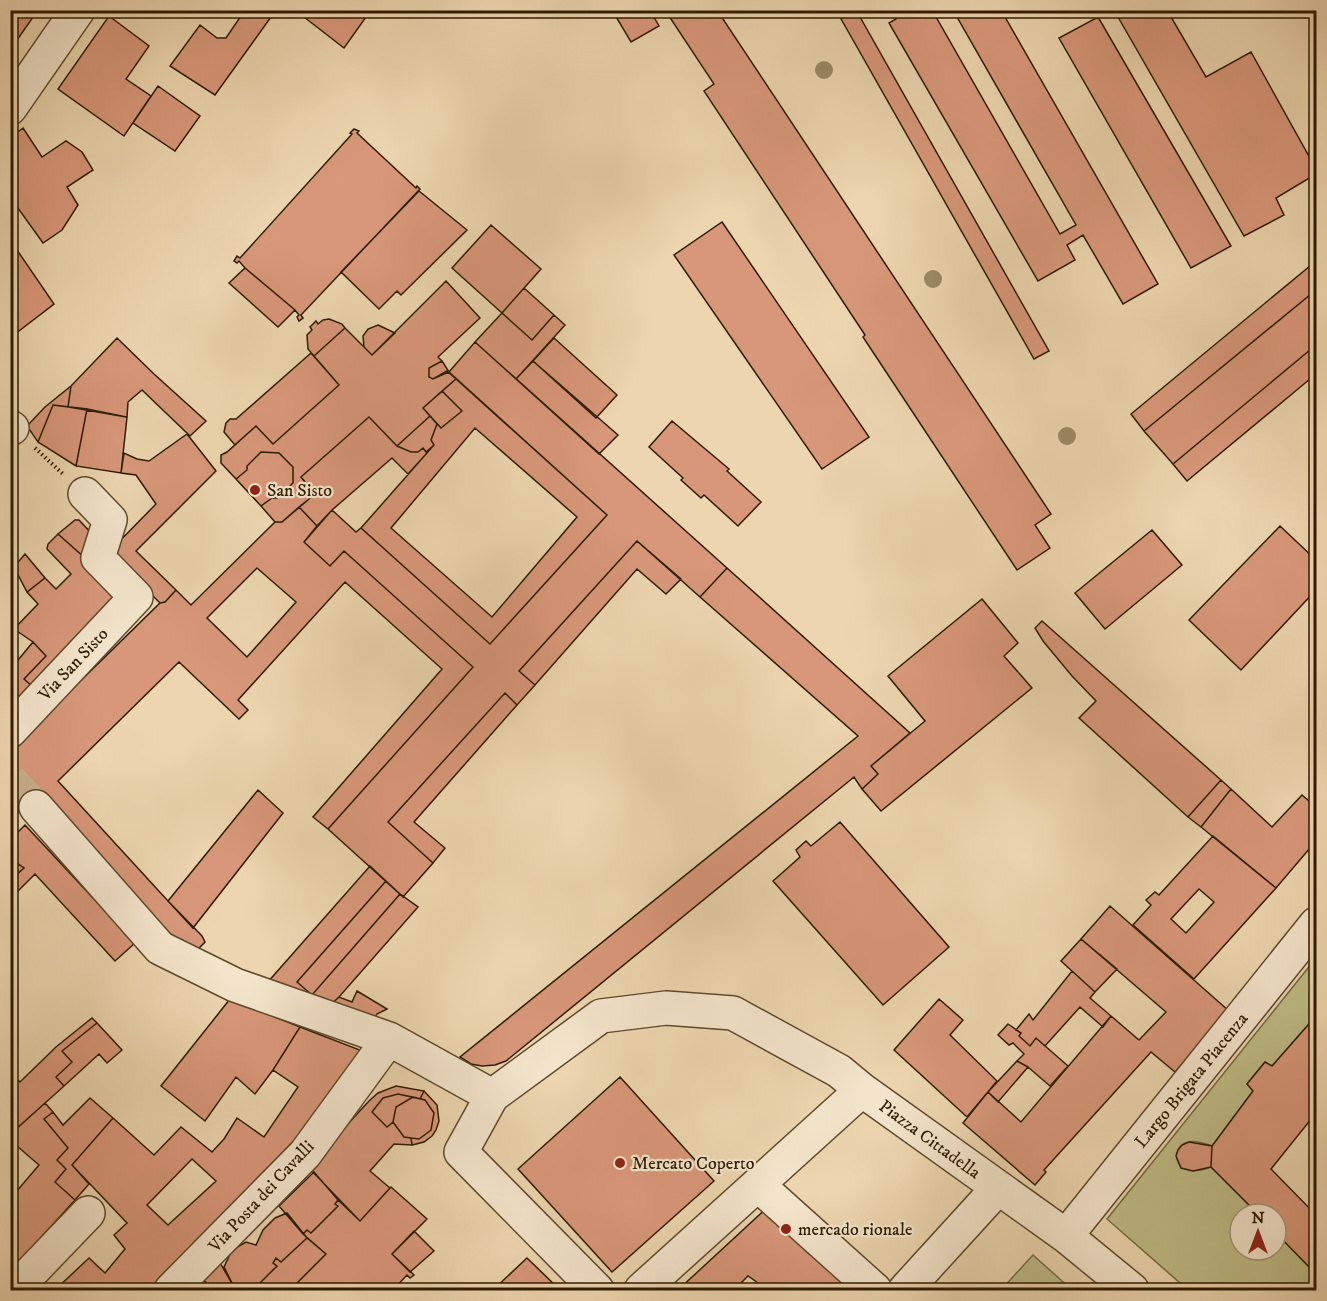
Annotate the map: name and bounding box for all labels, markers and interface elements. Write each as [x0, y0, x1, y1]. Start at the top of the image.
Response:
place label: San Sisto [267, 480, 332, 502]
marker: San Sisto [248, 483, 262, 497]
street label: Via San Sisto [34, 623, 113, 707]
street label: Largo Brigata Piacenza [1130, 1008, 1253, 1153]
street label: Piazza Cittadella [874, 1096, 985, 1184]
street label: Via Posta dei Cavalli [204, 1136, 319, 1258]
place label: Mercato Coperto [632, 1153, 755, 1175]
marker: Mercato Coperto [613, 1156, 627, 1170]
north arrow [1228, 1202, 1288, 1262]
text: N [1251, 1208, 1265, 1228]
place label: mercado rionale [798, 1219, 913, 1241]
marker: mercado rionale [779, 1222, 793, 1236]

